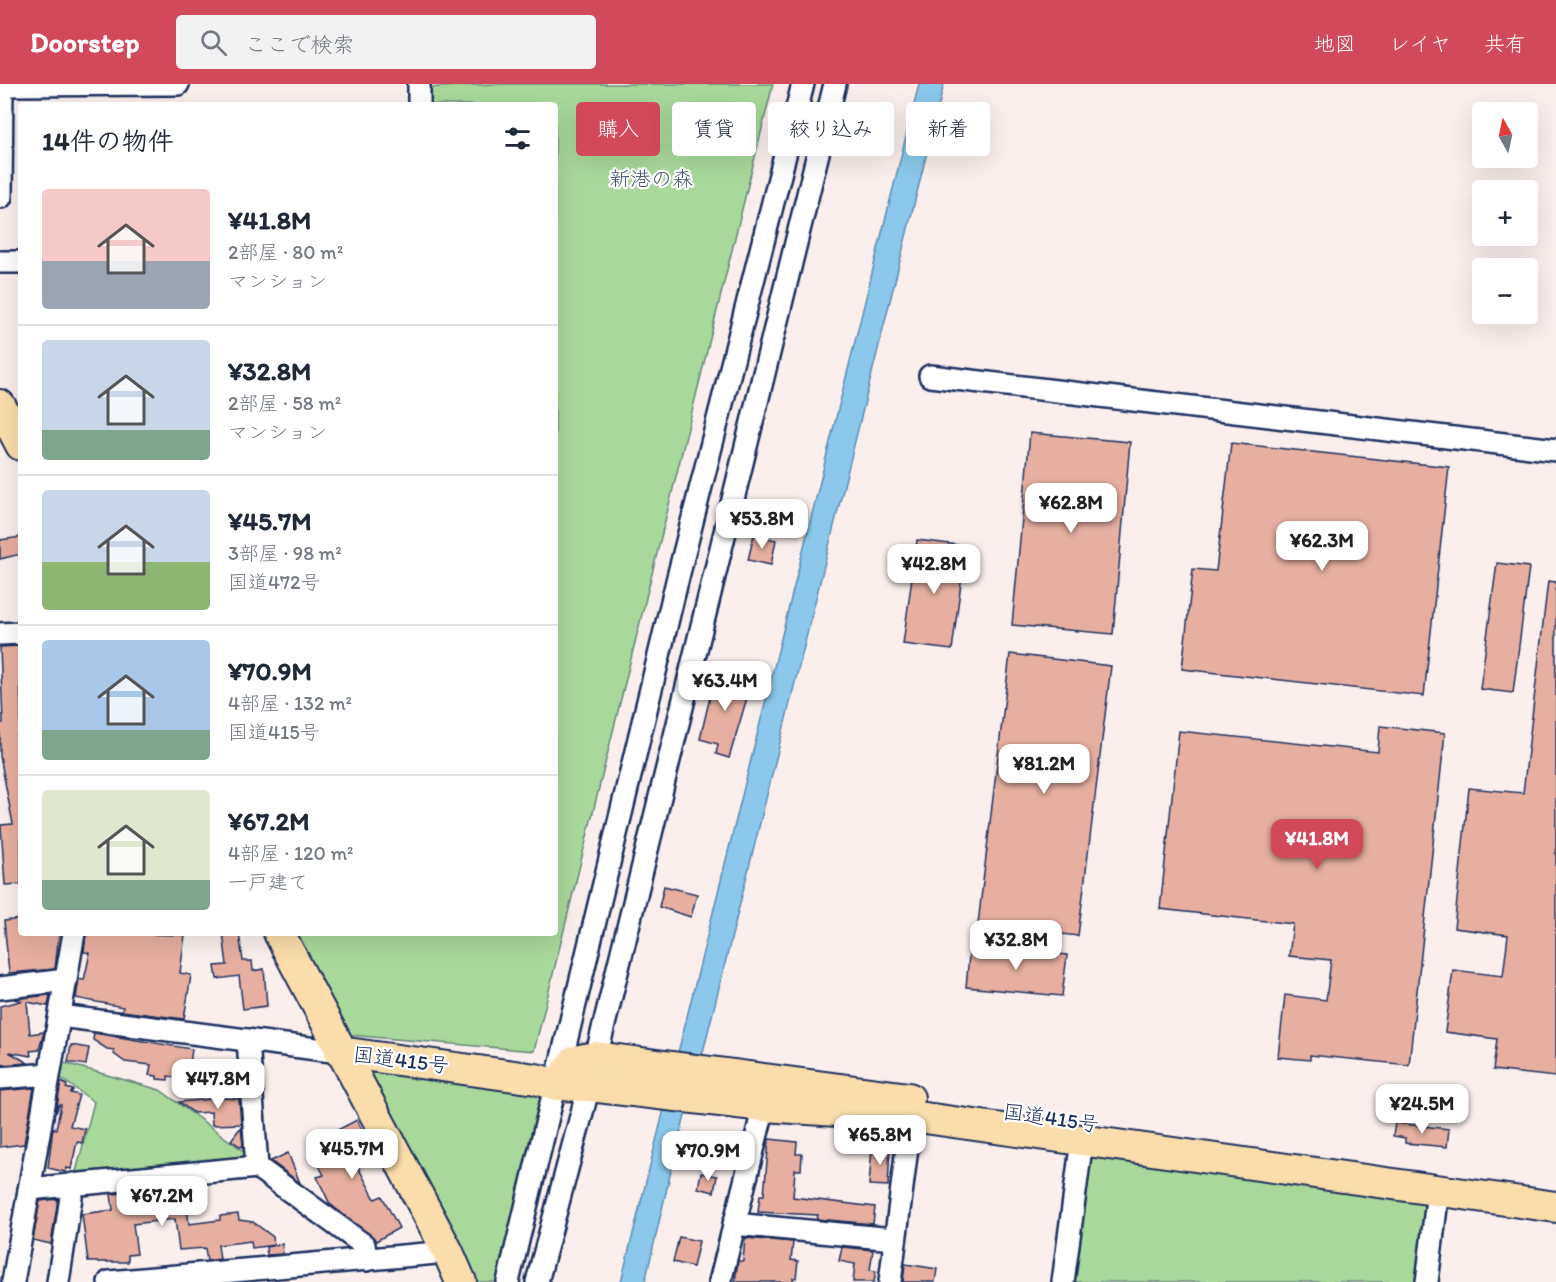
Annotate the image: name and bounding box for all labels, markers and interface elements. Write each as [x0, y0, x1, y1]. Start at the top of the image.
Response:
search box [176, 15, 596, 69]
text: Doorstep [30, 25, 140, 59]
icon: search [197, 26, 230, 59]
text: ここで検索 [245, 31, 355, 58]
text: 地図 [1314, 31, 1356, 56]
text: レイヤ [1389, 31, 1451, 56]
text: 共有 [1484, 31, 1526, 56]
chip: 購入 [576, 102, 660, 156]
chip: 賃貸 [672, 102, 756, 156]
chip: 絞り込み [768, 102, 894, 156]
chip: 新着 [906, 102, 990, 156]
north arrow [1472, 102, 1538, 168]
map controls [1472, 102, 1538, 324]
icon: filters [501, 122, 534, 155]
text: 14件の物件 [42, 125, 174, 157]
park label: 新港の森 [609, 166, 693, 191]
button: + [1472, 180, 1538, 246]
text: ¥41.8M [228, 204, 311, 236]
icon: home [90, 213, 162, 285]
text: 2部屋 · 80 m² [228, 240, 343, 264]
button: − [1472, 258, 1538, 324]
text: マンション [228, 269, 327, 293]
text: ¥32.8M [228, 355, 312, 387]
icon: home [90, 364, 162, 436]
text: 2部屋 · 58 m² [228, 391, 341, 415]
text: マンション [228, 420, 327, 444]
pin: ¥62.8M [1022, 483, 1120, 534]
text: ¥62.8M [1039, 490, 1103, 514]
pin: ¥53.8M [713, 499, 811, 550]
text: ¥45.7M [228, 505, 312, 537]
text: ¥53.8M [730, 506, 794, 530]
icon: home [90, 514, 162, 586]
pin: ¥62.3M [1273, 521, 1371, 572]
text: ¥62.3M [1290, 528, 1354, 552]
text: 3部屋 · 98 m² [228, 541, 342, 565]
pin: ¥42.8M [885, 544, 983, 595]
text: ¥42.8M [901, 551, 967, 575]
text: 国道472号 [228, 570, 320, 594]
text: ¥70.9M [228, 655, 312, 687]
pin: ¥63.4M [676, 661, 774, 712]
icon: home [90, 664, 162, 736]
text: ¥63.4M [692, 668, 758, 692]
text: 4部屋 · 132 m² [228, 691, 352, 715]
text: 国道415号 [228, 720, 320, 744]
pin: ¥81.2M [995, 744, 1093, 795]
text: ¥81.2M [1013, 751, 1075, 775]
text: ¥67.2M [228, 805, 310, 837]
icon: home [90, 814, 162, 886]
pin: ¥41.8M [1268, 819, 1366, 870]
text: ¥41.8M [1285, 826, 1349, 850]
text: 4部屋 · 120 m² [228, 841, 354, 865]
text: 一戸建て [228, 870, 308, 894]
pin: ¥32.8M [967, 920, 1065, 971]
text: ¥32.8M [984, 927, 1048, 951]
street label: 国道415号 [352, 1041, 450, 1078]
pin: ¥47.8M [169, 1059, 267, 1110]
text: ¥47.8M [186, 1066, 250, 1090]
pin: ¥24.5M [1373, 1084, 1471, 1135]
text: ¥24.5M [1390, 1091, 1454, 1115]
street label: 国道415号 [1002, 1098, 1101, 1137]
pin: ¥65.8M [831, 1115, 929, 1166]
text: ¥65.8M [848, 1122, 912, 1146]
pin: ¥45.7M [303, 1129, 401, 1180]
pin: ¥70.9M [659, 1131, 757, 1182]
text: ¥45.7M [320, 1136, 384, 1160]
text: ¥70.9M [676, 1138, 740, 1162]
pin: ¥67.2M [113, 1176, 211, 1227]
text: ¥67.2M [131, 1183, 193, 1207]

